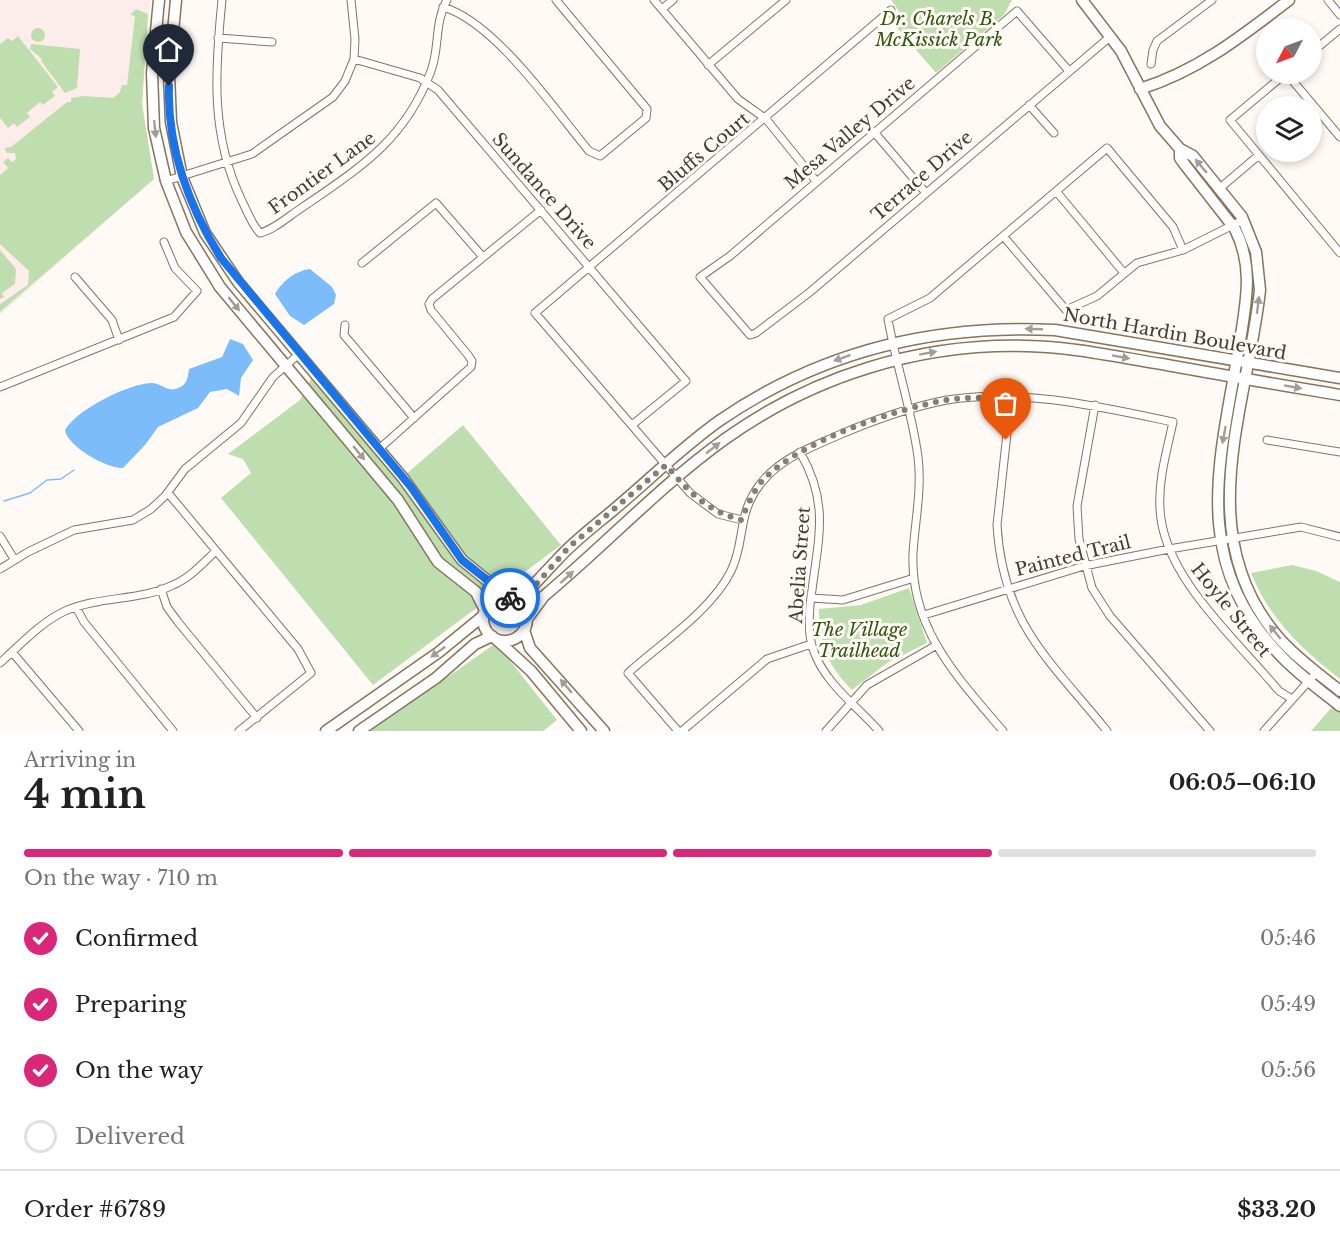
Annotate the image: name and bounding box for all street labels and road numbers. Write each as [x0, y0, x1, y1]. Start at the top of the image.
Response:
street label: Mesa Valley Drive [780, 72, 920, 194]
street label: Bluffs Court [654, 108, 754, 196]
street label: Terrace Drive [867, 126, 977, 226]
street label: Frontier Lane [264, 127, 380, 219]
street label: Sundance Drive [487, 128, 601, 254]
street label: North Hardin Boulevard [1062, 304, 1288, 364]
street label: Abelia Street [785, 506, 815, 625]
street label: Painted Trail [1013, 531, 1133, 581]
street label: Hoyle Street [1186, 559, 1276, 662]

